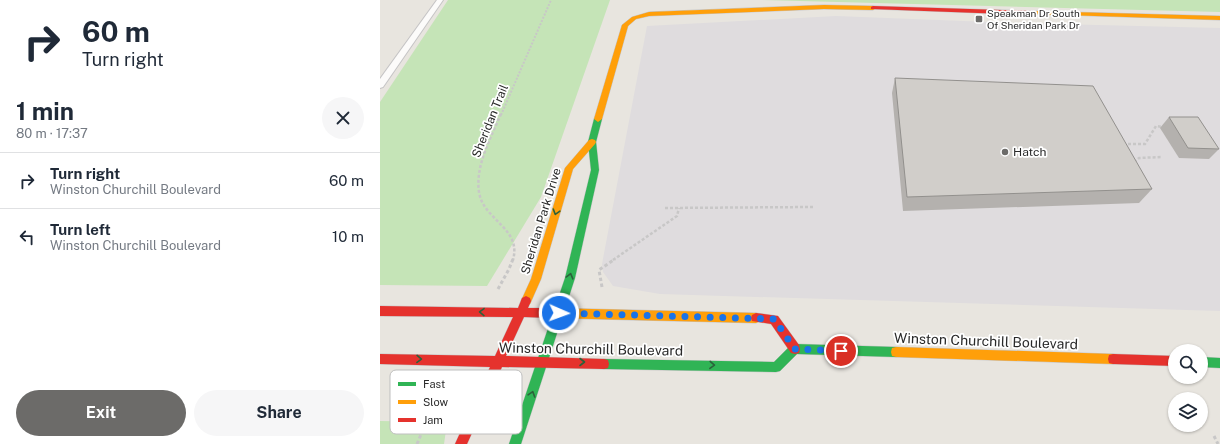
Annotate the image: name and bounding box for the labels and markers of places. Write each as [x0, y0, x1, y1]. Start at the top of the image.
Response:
place label: Speakman Dr South Of Sheridan Park Dr [987, 7, 1080, 31]
marker: Speakman Dr South Of Sheridan Park Dr [974, 14, 984, 24]
place label: Hatch [1013, 145, 1046, 159]
marker: Hatch [1000, 147, 1010, 157]
pin [824, 334, 858, 368]

